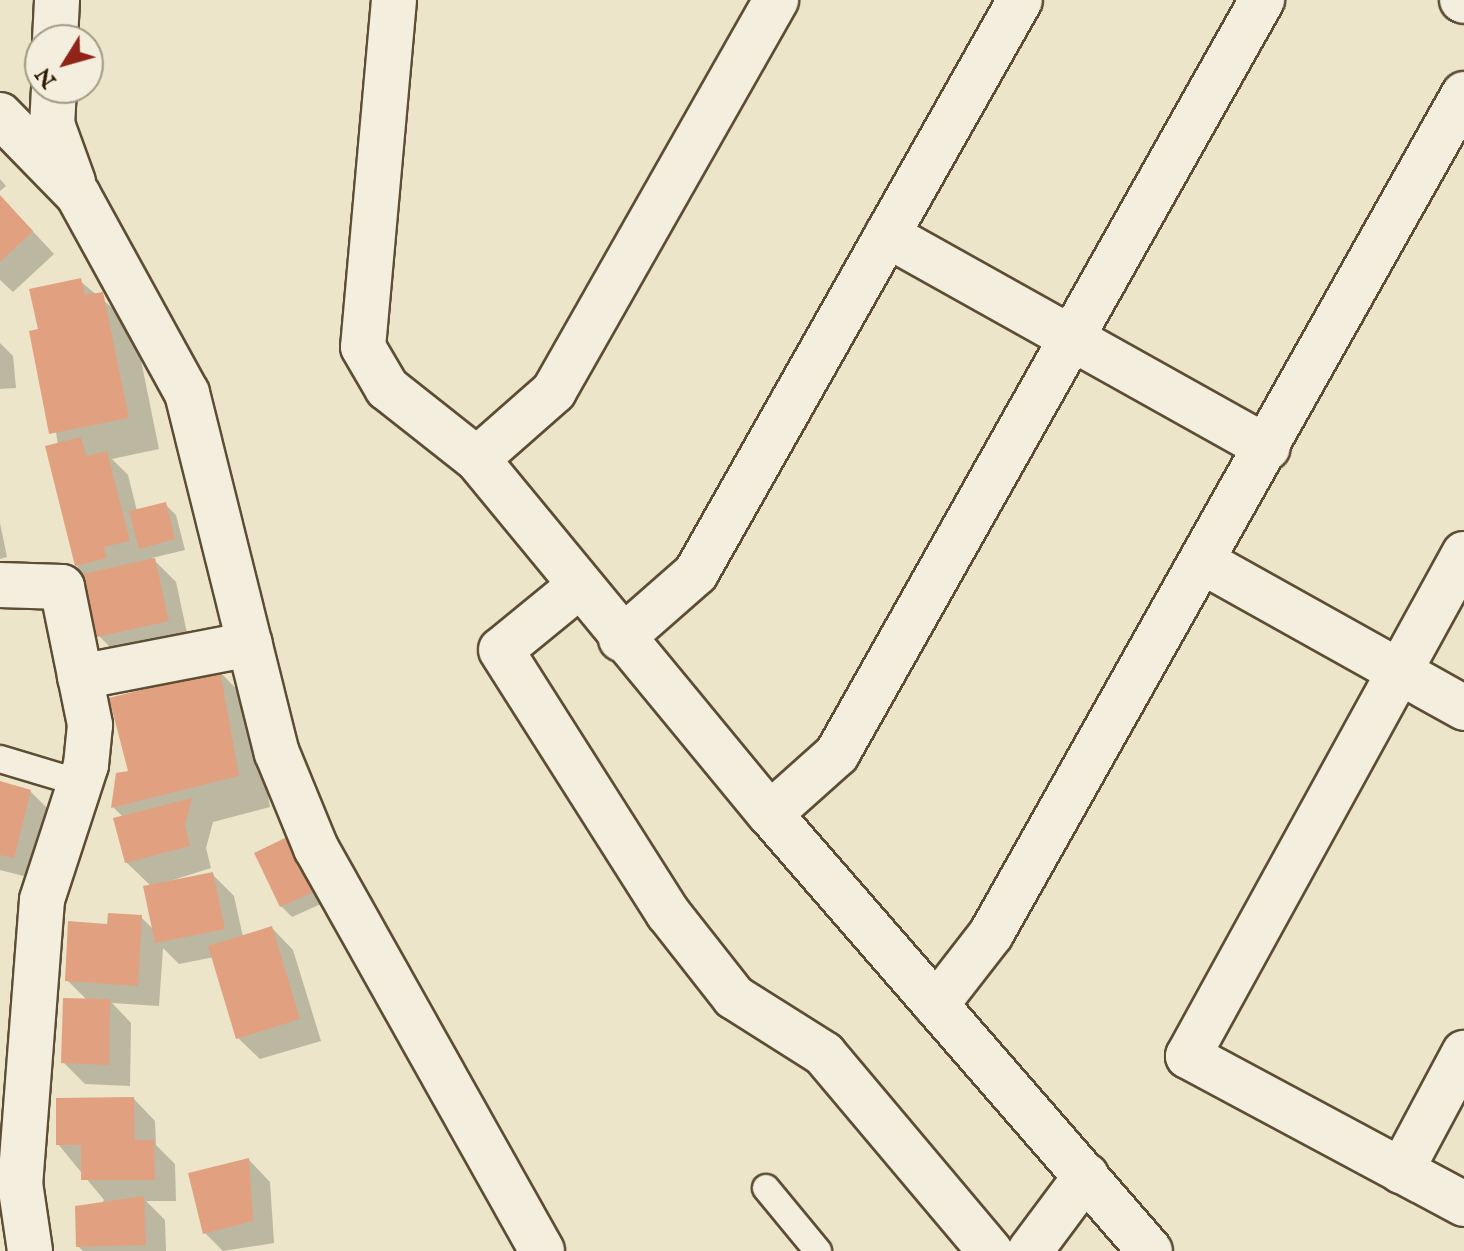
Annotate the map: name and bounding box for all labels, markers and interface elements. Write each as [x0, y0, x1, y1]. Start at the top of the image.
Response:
north arrow [24, 24, 104, 104]
text: N [30, 61, 63, 93]

